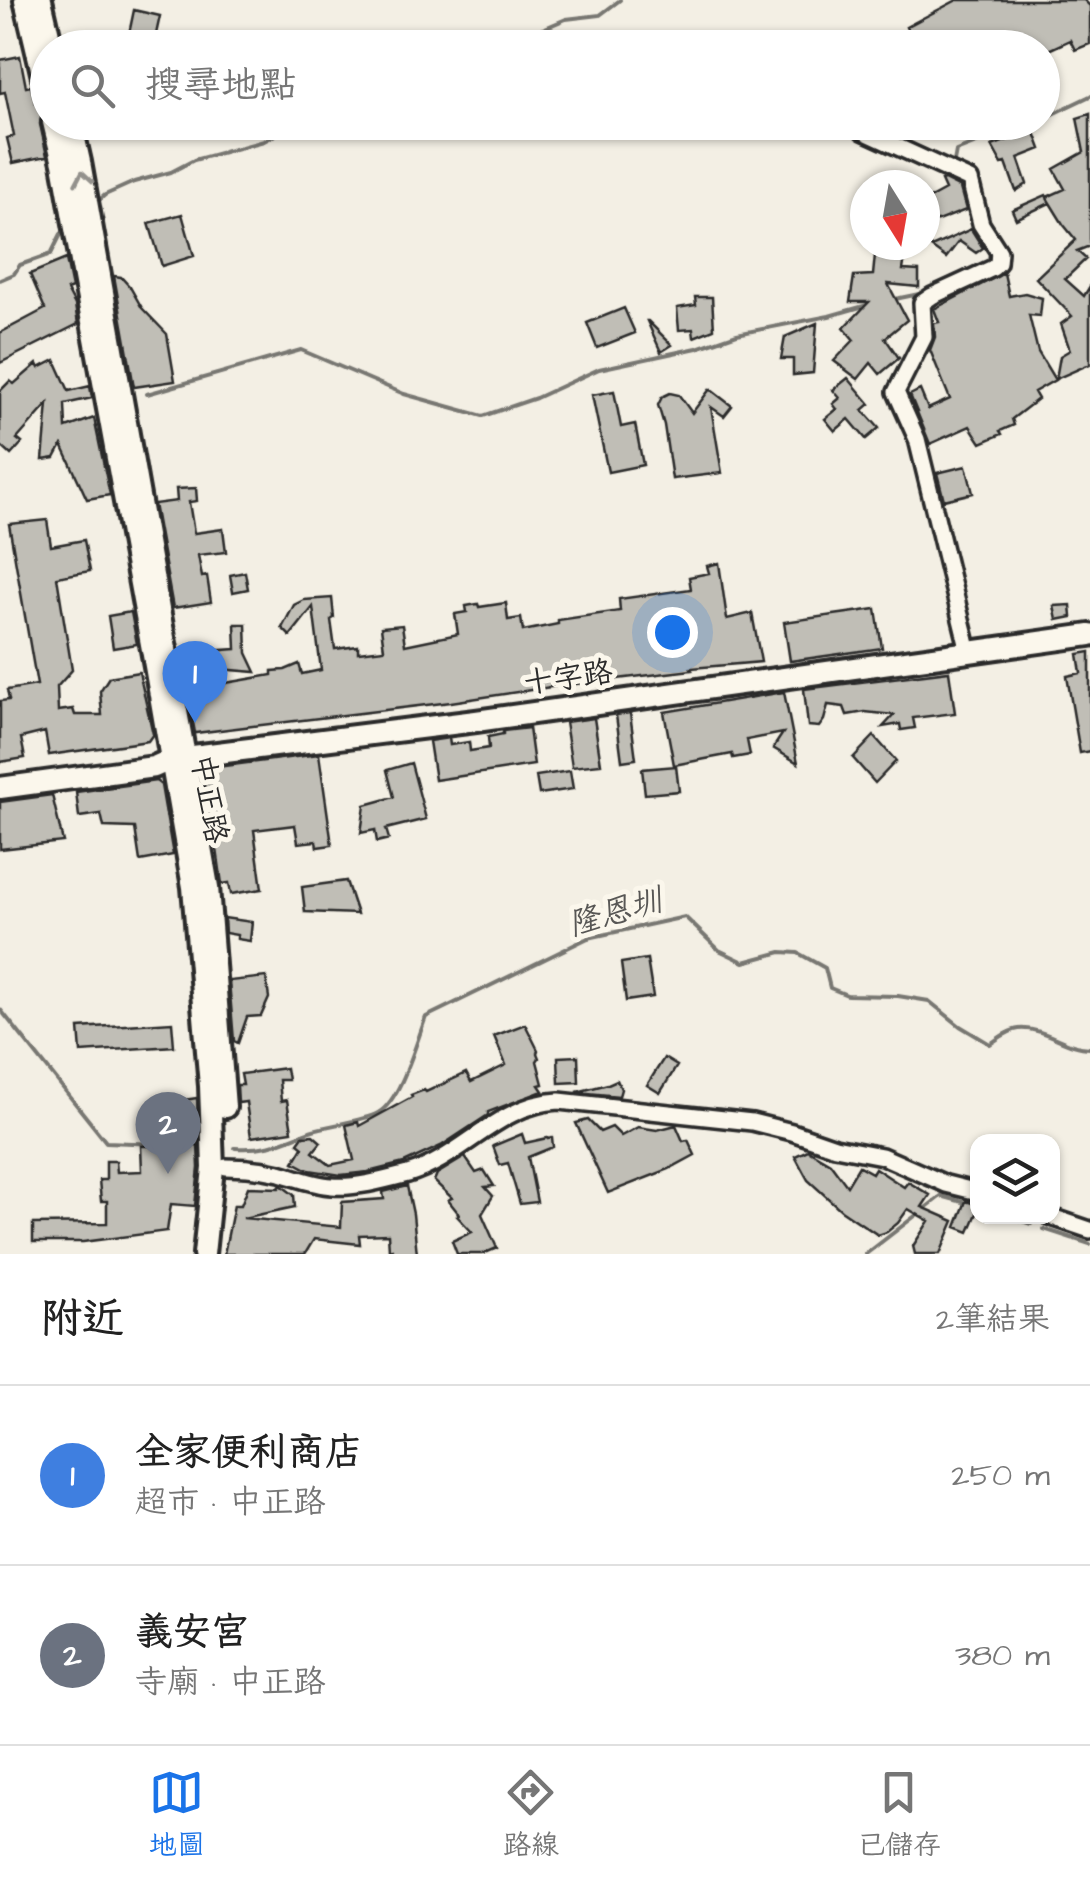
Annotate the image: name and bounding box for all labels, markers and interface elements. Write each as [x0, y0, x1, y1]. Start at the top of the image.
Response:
search box [30, 30, 1060, 140]
icon: search [65, 58, 120, 113]
text: 搜尋地點 [145, 60, 297, 112]
one-way arrow [73, 170, 94, 186]
north arrow [850, 170, 940, 260]
your location [647, 607, 698, 658]
pin: 1 [162, 640, 228, 723]
street label: 十字路 [521, 651, 615, 705]
street label: 中正路 [181, 751, 237, 847]
water label: 隆恩圳 [563, 877, 670, 948]
pin: 2 [136, 1092, 200, 1174]
map controls [970, 1134, 1060, 1224]
button: layers [970, 1134, 1060, 1224]
text: 附近 [40, 1291, 124, 1349]
text: 2筆結果 [936, 1297, 1050, 1342]
text: 全家便利商店 [135, 1427, 363, 1479]
text: 1 [70, 1453, 75, 1498]
text: 250 m [951, 1453, 1050, 1498]
text: 超市 · 中正路 [135, 1480, 325, 1525]
text: 義安宮 [135, 1607, 249, 1659]
text: 2 [63, 1633, 82, 1678]
text: 380 m [955, 1633, 1050, 1678]
text: 寺廟 · 中正路 [135, 1660, 325, 1705]
tab: 地圖 [149, 1765, 205, 1865]
tab: 路線 [503, 1765, 559, 1865]
tab: 已儲存 [857, 1765, 941, 1865]

